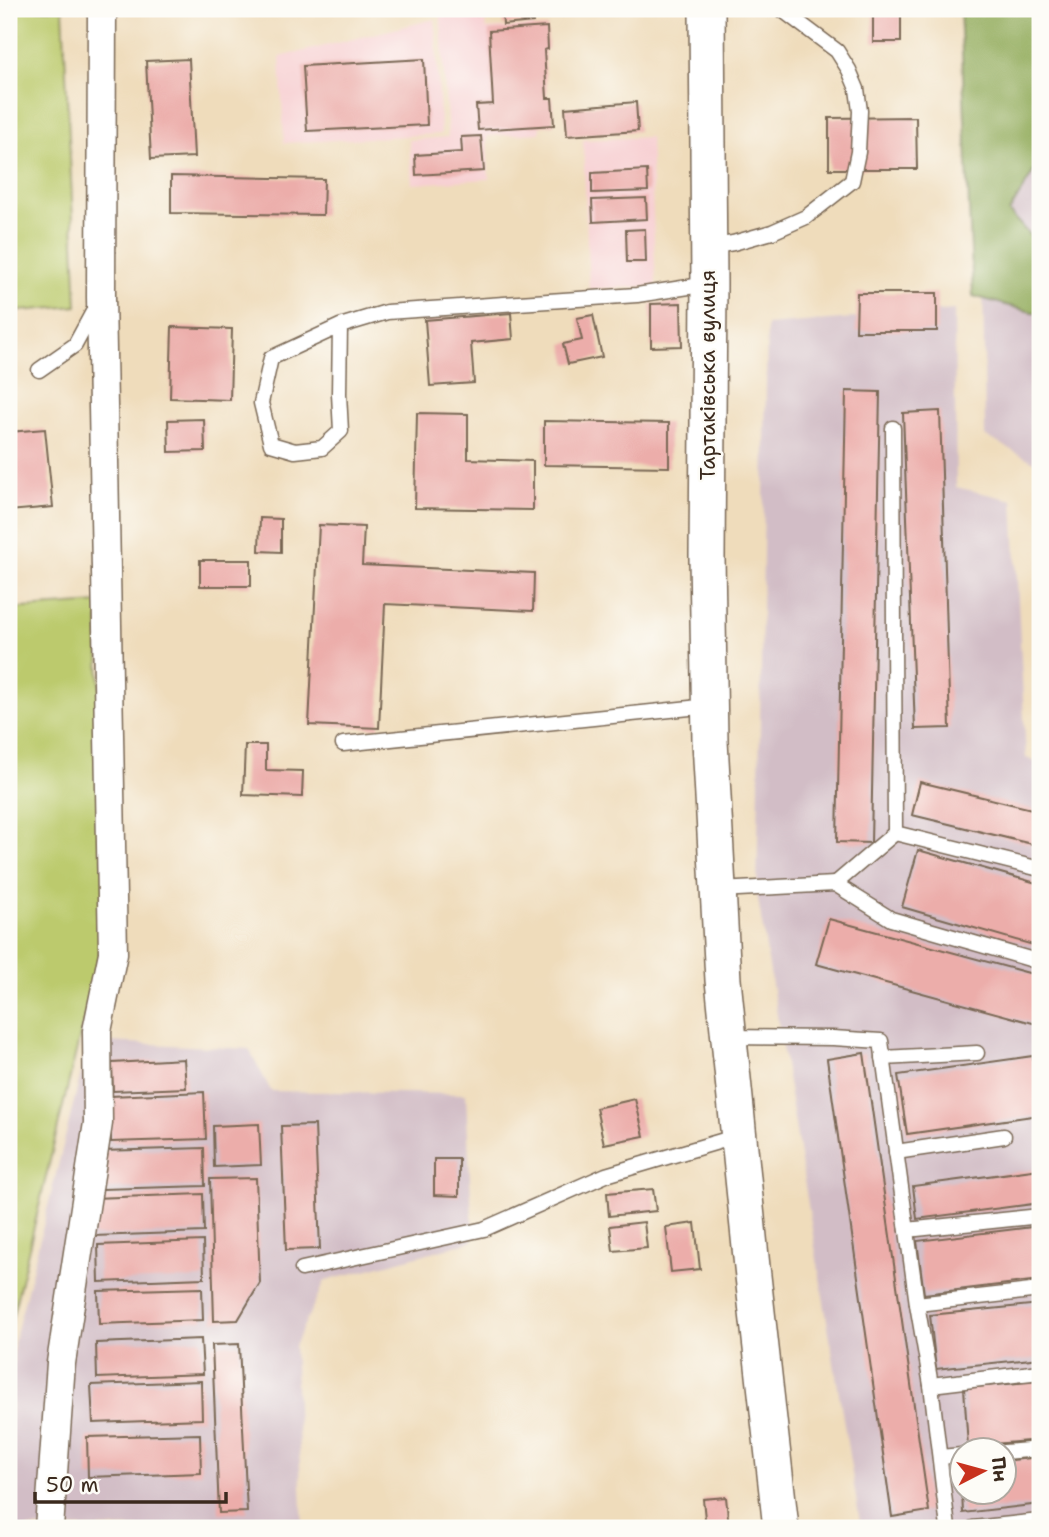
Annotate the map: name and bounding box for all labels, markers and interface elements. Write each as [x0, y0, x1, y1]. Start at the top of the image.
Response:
street label: Тартаківська вулиця [694, 270, 722, 480]
north arrow [948, 1436, 1018, 1506]
text: Пн [986, 1455, 1013, 1483]
scale bar [35, 1460, 226, 1504]
text: 50 m [46, 1471, 99, 1499]

